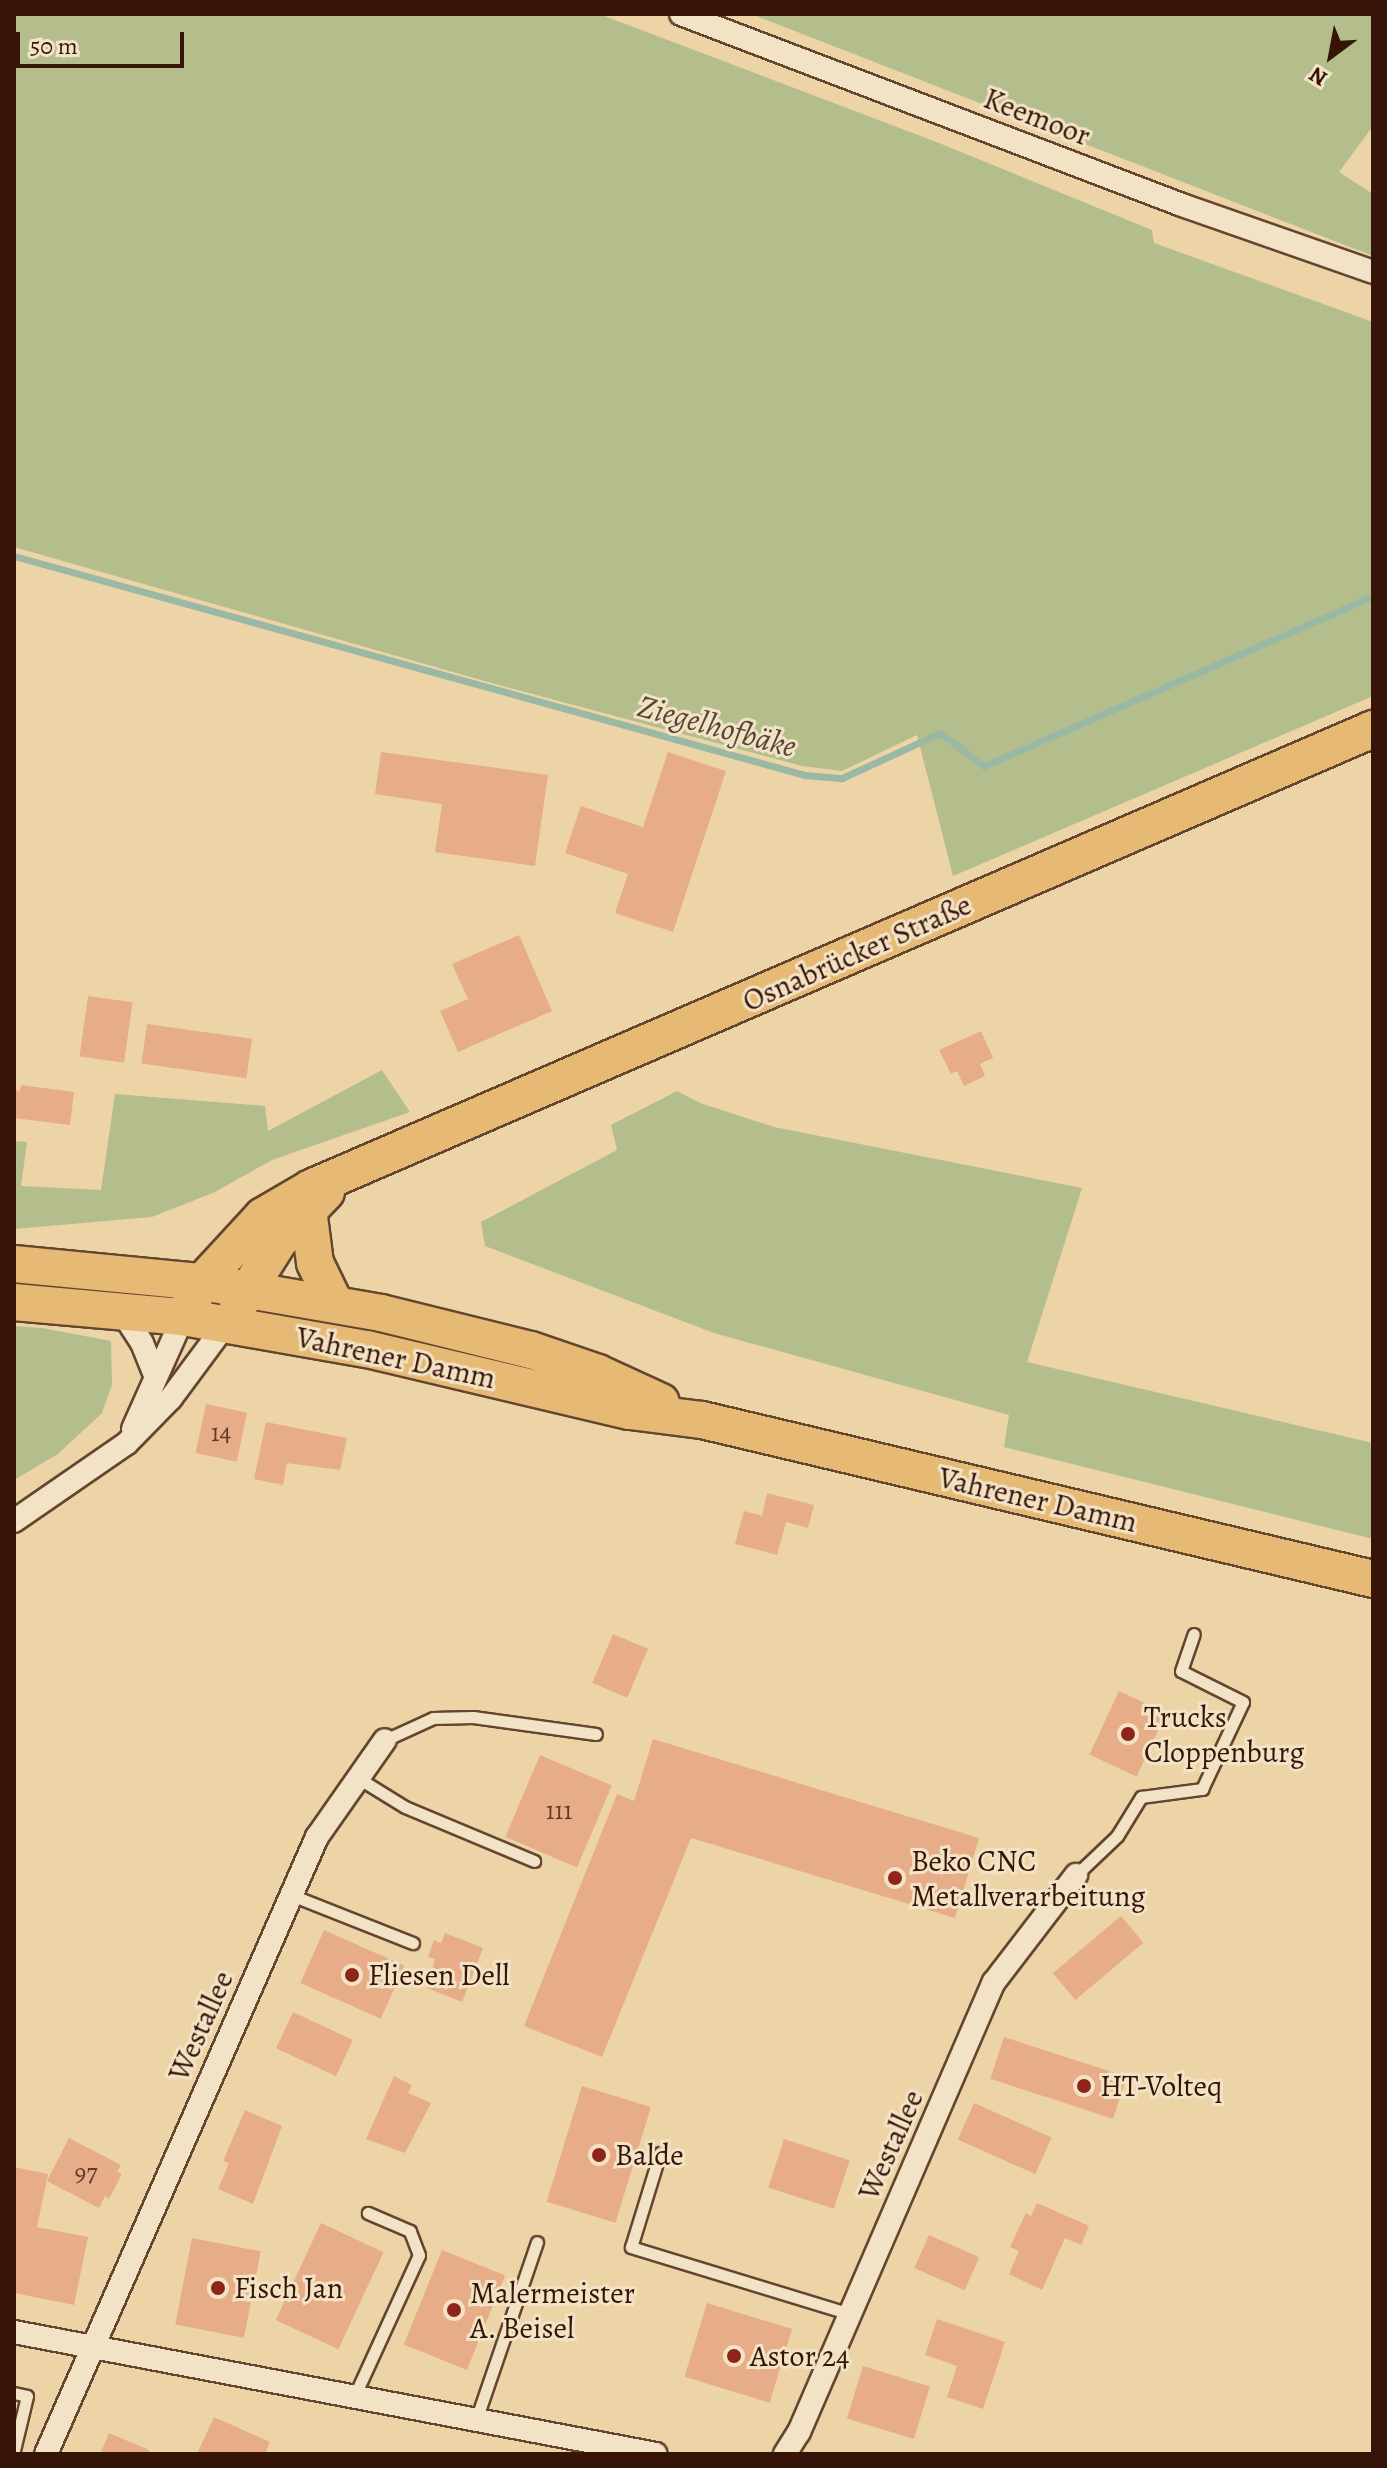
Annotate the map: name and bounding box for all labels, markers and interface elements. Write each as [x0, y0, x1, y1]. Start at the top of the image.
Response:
scale bar [20, 16, 188, 66]
north arrow [1291, 16, 1371, 96]
text: 50 m [30, 30, 78, 62]
text: N [1304, 59, 1333, 93]
street label: Keemoor [979, 80, 1095, 154]
water label: Ziegelhofbäke [634, 686, 800, 766]
street label: Osnabrücker Straße [737, 886, 977, 1020]
street label: Vahrener Damm [293, 1319, 499, 1397]
house number: 14 [211, 1417, 231, 1449]
street label: Vahrener Damm [935, 1460, 1141, 1540]
place label: Trucks Cloppenburg [1144, 1699, 1305, 1770]
marker: Trucks Cloppenburg [1119, 1725, 1137, 1743]
house number: 111 [546, 1795, 572, 1827]
place label: Beko CNC Metallverarbeitung [911, 1843, 1145, 1914]
marker: Beko CNC Metallverarbeitung [886, 1869, 904, 1887]
place label: Fliesen Dell [368, 1957, 510, 1993]
street label: Westallee [161, 1965, 241, 2087]
marker: Fliesen Dell [343, 1966, 361, 1984]
place label: HT-Volteq [1100, 2068, 1222, 2104]
marker: HT-Volteq [1075, 2077, 1093, 2095]
street label: Westallee [851, 2084, 931, 2206]
place label: Balde [615, 2137, 684, 2173]
marker: Balde [590, 2146, 608, 2164]
house number: 97 [75, 2157, 97, 2189]
place label: Fisch Jan [234, 2270, 343, 2306]
place label: Malermeister A. Beisel [470, 2275, 635, 2346]
marker: Fisch Jan [209, 2279, 227, 2297]
marker: Malermeister A. Beisel [445, 2301, 463, 2319]
place label: Astor 24 [750, 2338, 850, 2374]
marker: Astor 24 [725, 2347, 743, 2365]

